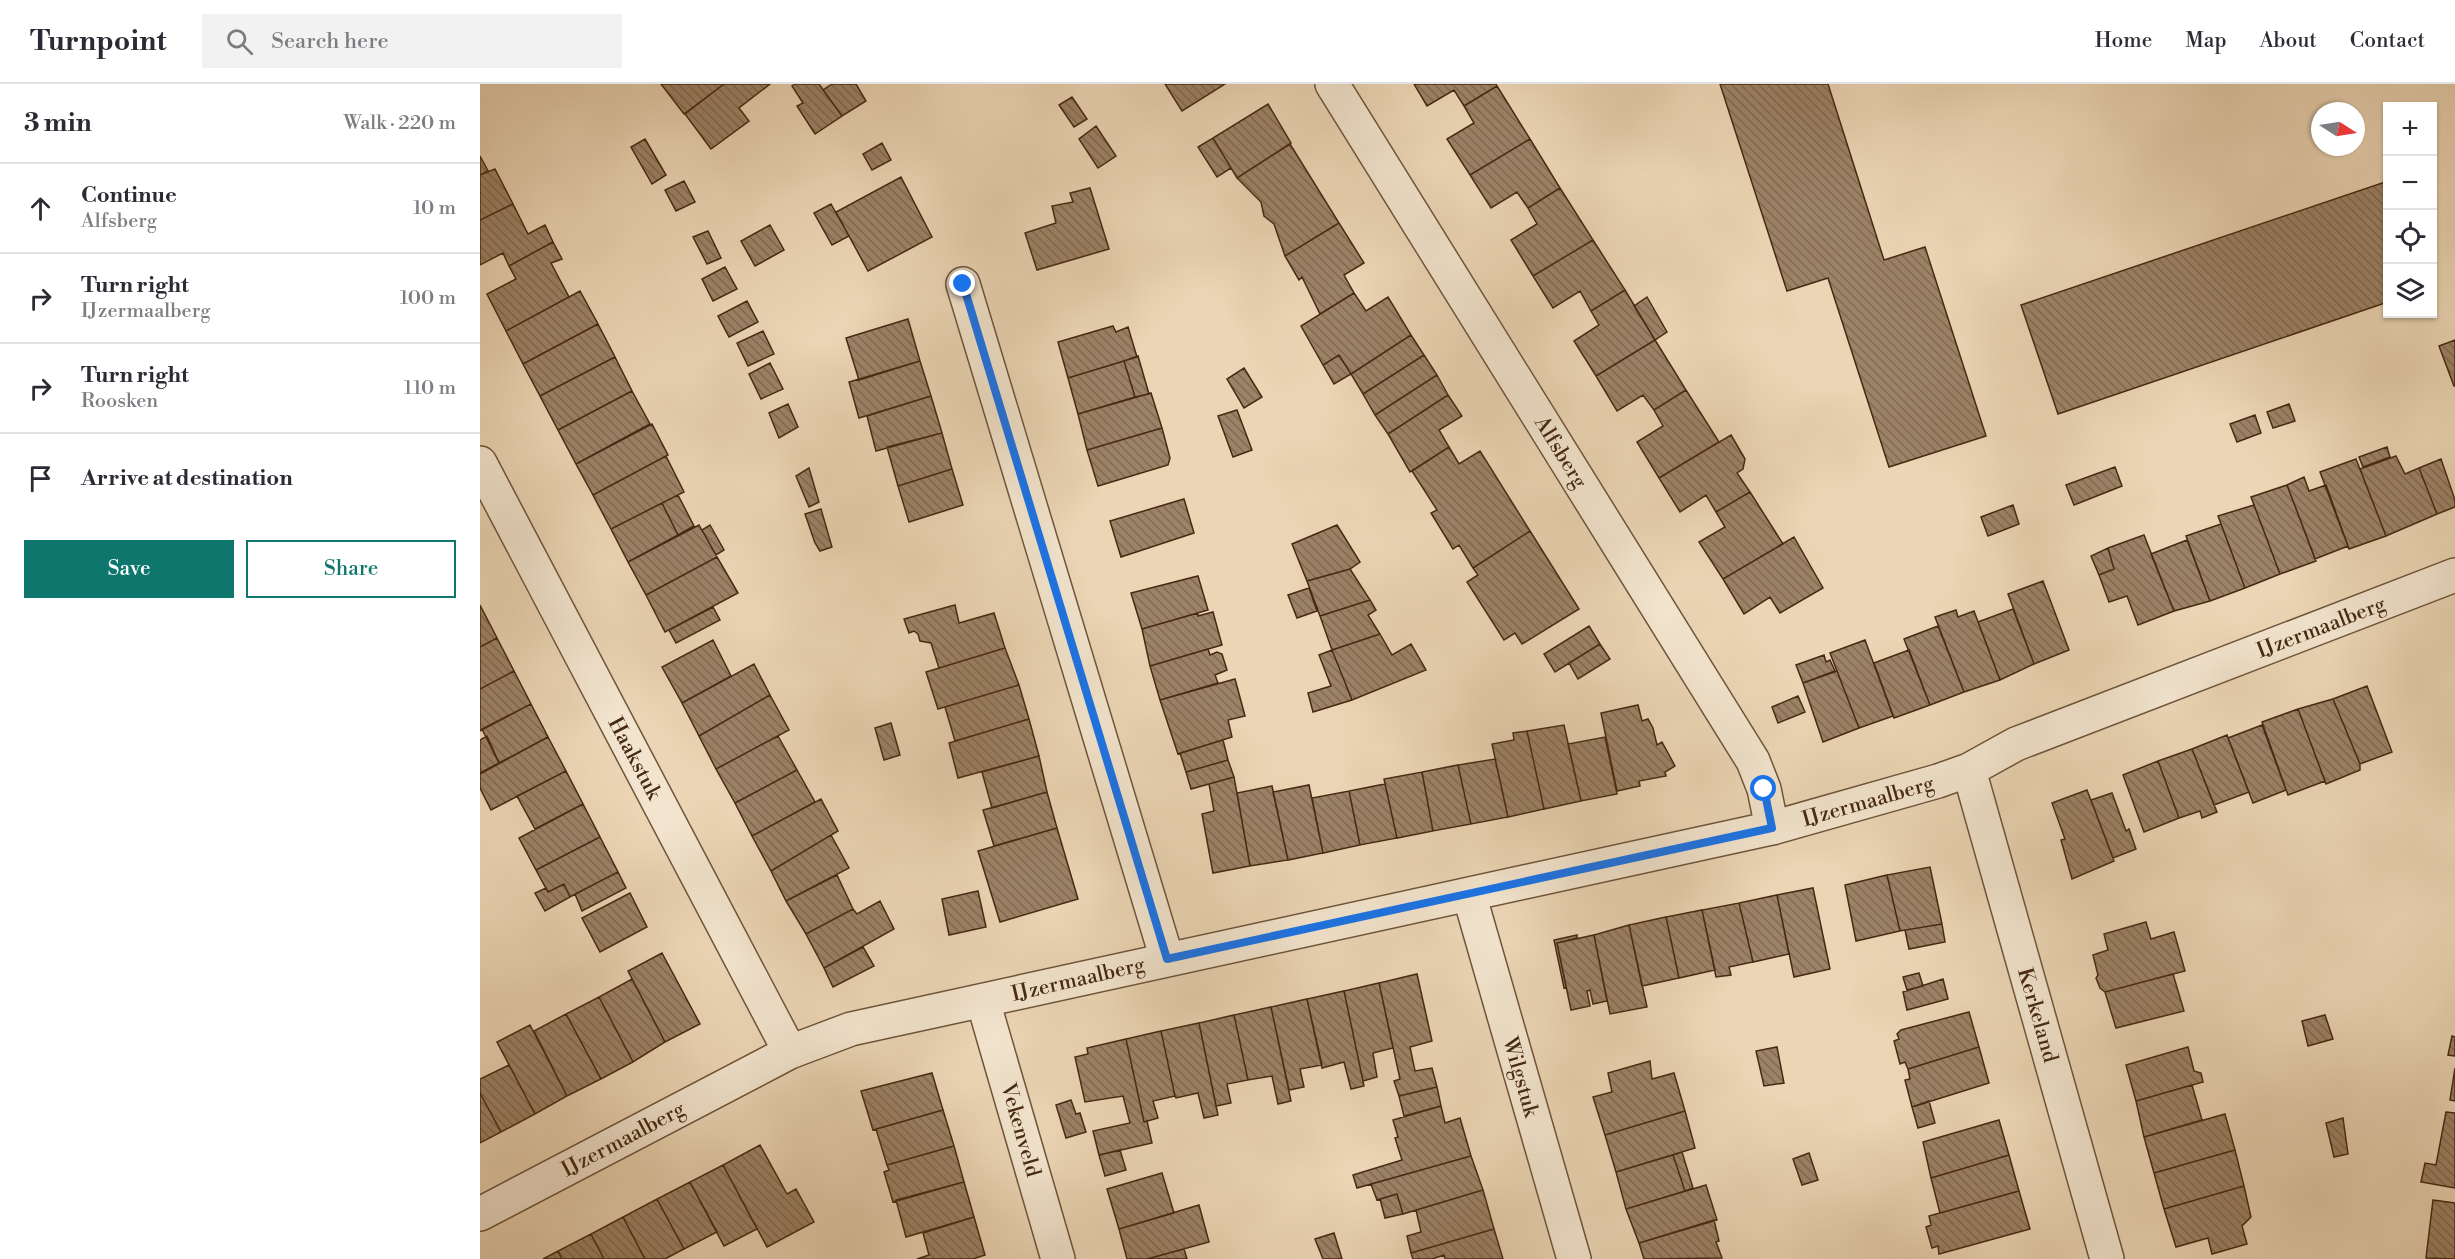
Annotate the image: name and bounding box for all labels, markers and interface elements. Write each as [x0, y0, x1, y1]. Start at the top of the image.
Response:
search box [202, 14, 622, 68]
text: Turnpoint [30, 24, 166, 59]
icon: search [223, 25, 256, 58]
text: Search here [271, 28, 389, 55]
text: Home [2095, 28, 2152, 54]
text: Map [2185, 28, 2227, 54]
text: About [2260, 28, 2317, 54]
text: Contact [2350, 28, 2425, 54]
north arrow [2311, 102, 2365, 156]
map controls [2383, 102, 2437, 318]
button: + [2383, 102, 2437, 156]
text: 3 min [24, 107, 92, 139]
text: Walk · 220 m [343, 111, 456, 136]
button: − [2383, 156, 2437, 210]
text: Continue [81, 182, 177, 209]
icon: ahead [24, 192, 57, 225]
text: 10 m [413, 196, 456, 221]
text: Alfsberg [81, 209, 157, 234]
button: locate [2383, 210, 2437, 264]
button: layers [2383, 264, 2437, 318]
route end [949, 270, 975, 296]
text: Turn right [81, 272, 189, 299]
icon: right [24, 282, 57, 315]
text: 100 m [400, 286, 456, 311]
text: IJzermaalberg [81, 299, 211, 324]
text: Turn right [81, 362, 189, 389]
icon: right [24, 372, 57, 405]
text: 110 m [404, 376, 456, 401]
text: Roosken [81, 389, 158, 414]
street label: Alfsberg [1527, 411, 1592, 493]
icon: arrive [24, 462, 57, 495]
text: Arrive at destination [81, 465, 293, 492]
button: Save [24, 540, 234, 598]
button: Share [246, 540, 456, 598]
street label: IJzermaalberg [2253, 591, 2390, 664]
street label: Haakstuk [602, 713, 667, 805]
street label: IJzermaalberg [1799, 771, 1937, 833]
route start [1750, 775, 1776, 801]
street label: IJzermaalberg [1009, 952, 1148, 1008]
street label: Kerkeland [2011, 965, 2063, 1066]
street label: Wilgstuk [1496, 1033, 1544, 1121]
street label: Vekenveld [994, 1079, 1046, 1180]
street label: IJzermaalberg [557, 1096, 690, 1183]

